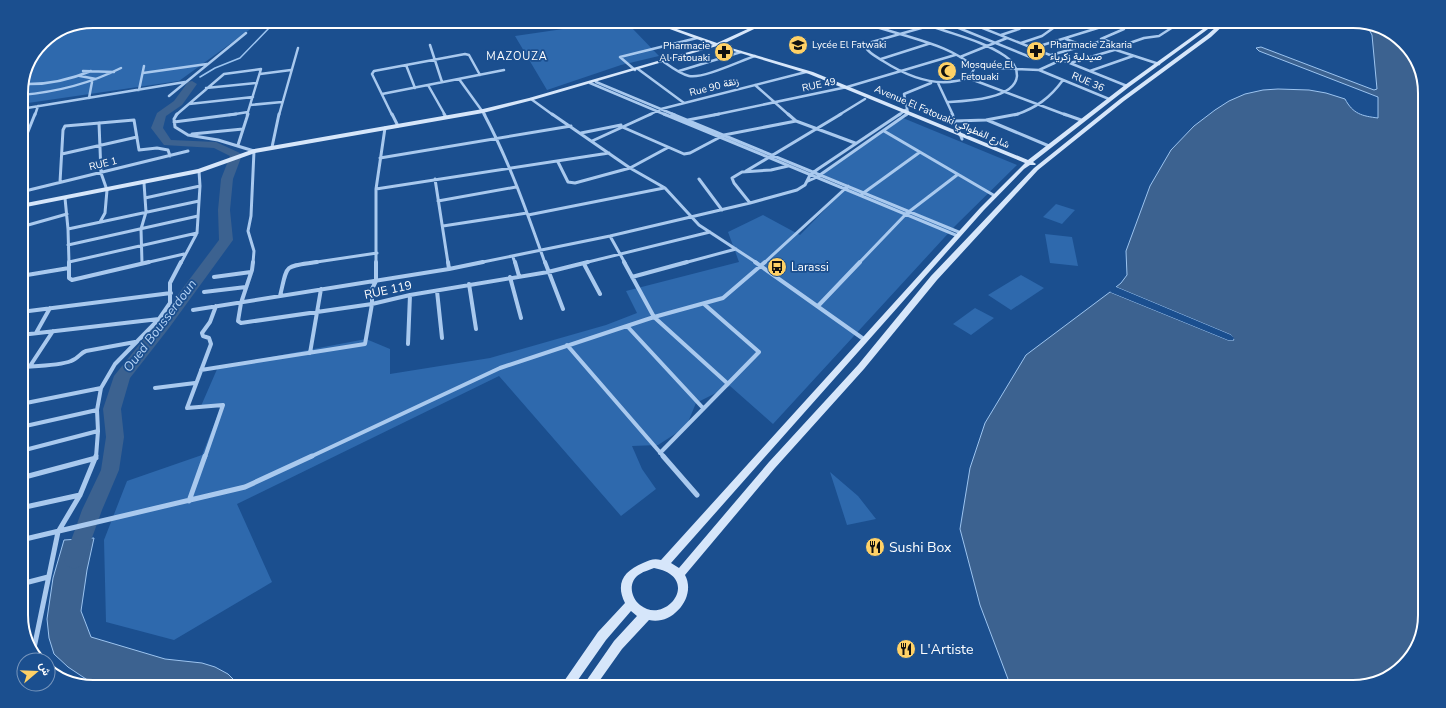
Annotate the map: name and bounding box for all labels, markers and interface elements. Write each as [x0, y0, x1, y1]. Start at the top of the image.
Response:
school or university icon: Lycée El Fatwaki [787, 34, 809, 56]
place label: Lycée El Fatwaki [812, 38, 886, 52]
place label: Pharmacie Zakaria صيدلية زكرياء [1050, 38, 1132, 64]
place label: Pharmacie Al Fatouaki [659, 39, 710, 65]
pharmacy icon: Pharmacie Zakaria صيدلية زكرياء [1025, 40, 1047, 62]
pharmacy icon: Pharmacie Al Fatouaki [713, 41, 735, 63]
district label: MAZOUZA [486, 49, 548, 64]
place label: Mosquée El Fetouaki [961, 58, 1013, 84]
mosque icon: Mosquée El Fetouaki [936, 60, 958, 82]
street label: RUE 36 [1069, 69, 1107, 95]
street label: Rue 90 زنقة [688, 74, 740, 100]
street label: RUE 49 [801, 75, 837, 95]
street label: Avenue El Fatouaki شارع الفطواكي [872, 82, 1012, 153]
street label: RUE 1 [88, 154, 118, 174]
bus stop icon: Larassi [766, 256, 788, 278]
place label: Larassi [791, 259, 829, 275]
water label: Oued Bousserdoun [119, 276, 201, 376]
street label: RUE 119 [363, 277, 413, 303]
restaurant icon: Sushi Box [864, 536, 886, 558]
place label: Sushi Box [889, 538, 952, 557]
restaurant icon: L'Artiste [895, 638, 917, 660]
place label: L'Artiste [920, 640, 973, 659]
north arrow [16, 652, 56, 692]
text: ش [36, 660, 54, 678]

